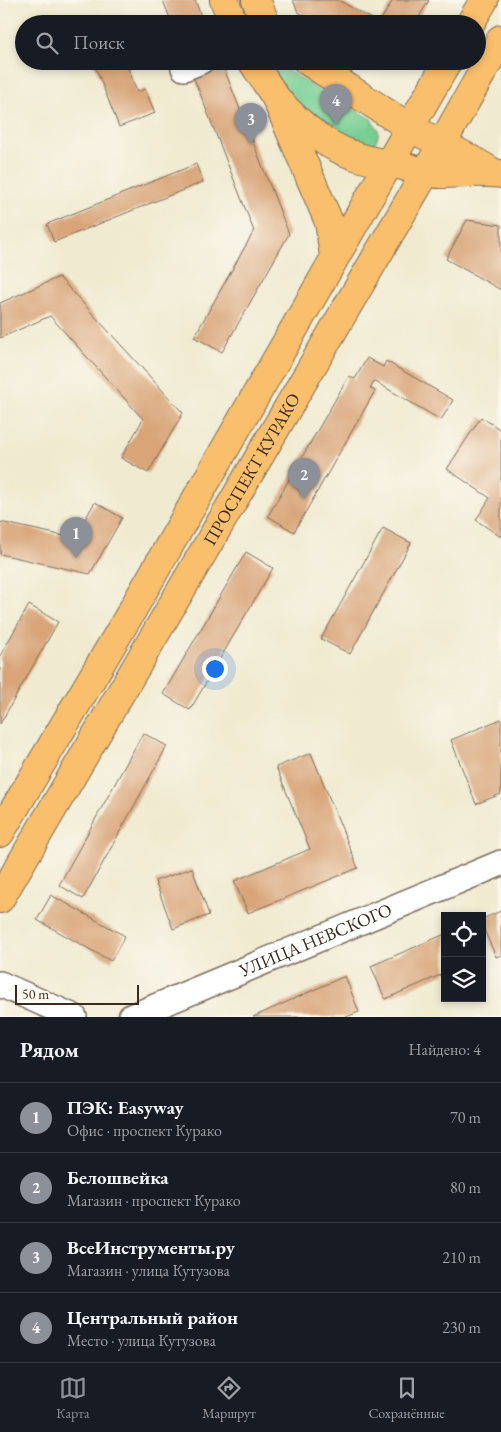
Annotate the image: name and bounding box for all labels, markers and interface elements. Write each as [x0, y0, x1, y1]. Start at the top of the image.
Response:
search box [15, 15, 486, 70]
icon: search [33, 29, 61, 57]
text: Поиск [73, 30, 125, 55]
pin: 4 [320, 84, 352, 125]
pin: 3 [235, 103, 267, 144]
street label: ПРОСПЕКТ КУРАКО [198, 389, 305, 550]
pin: 2 [288, 458, 320, 499]
pin: 1 [60, 517, 92, 558]
your location [202, 656, 228, 682]
street label: УЛИЦА НЕВСКОГО [235, 898, 395, 982]
map controls [441, 912, 486, 1002]
button: locate [441, 912, 486, 957]
button: layers [441, 957, 486, 1002]
scale bar [15, 982, 139, 1005]
text: 50 m [22, 985, 49, 1003]
text: Рядом [20, 1036, 79, 1063]
text: Найдено: 4 [409, 1039, 481, 1060]
text: ПЭК: Easyway [67, 1095, 184, 1120]
text: 1 [32, 1107, 40, 1128]
text: 70 m [450, 1107, 481, 1128]
text: Офис · проспект Курако [67, 1120, 222, 1141]
text: Белошвейка [67, 1165, 169, 1190]
text: 2 [32, 1177, 40, 1198]
text: 80 m [450, 1177, 481, 1198]
text: Магазин · проспект Курако [67, 1190, 241, 1211]
text: ВсеИнструменты.ру [67, 1235, 235, 1260]
text: 3 [32, 1247, 40, 1268]
text: 210 m [442, 1247, 481, 1268]
text: Магазин · улица Кутузова [67, 1260, 230, 1281]
text: Центральный район [67, 1305, 238, 1330]
text: 4 [32, 1317, 40, 1338]
text: 230 m [442, 1317, 481, 1338]
text: Место · улица Кутузова [67, 1330, 216, 1351]
tab: Карта [56, 1374, 90, 1422]
tab: Маршрут [202, 1374, 256, 1422]
tab: Сохранённые [368, 1374, 445, 1422]

